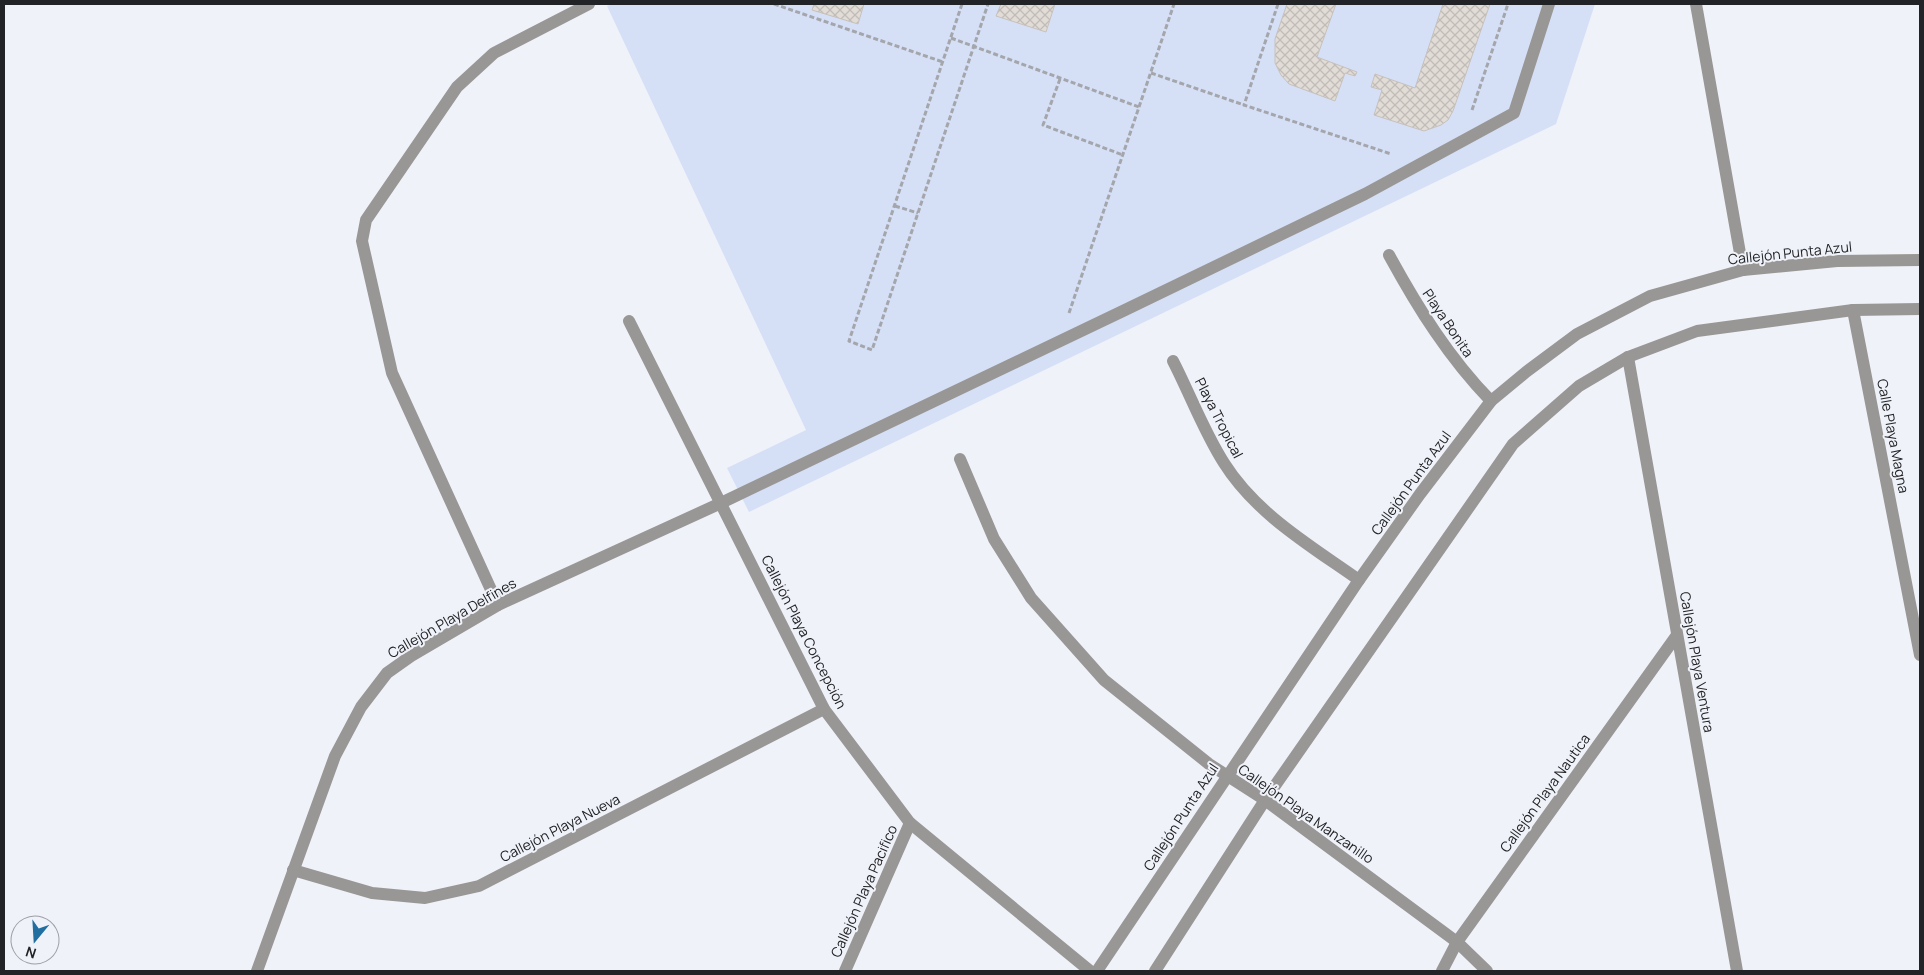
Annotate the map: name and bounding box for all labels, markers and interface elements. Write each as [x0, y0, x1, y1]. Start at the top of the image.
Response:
street label: Callejón Punta Azul [1727, 237, 1853, 268]
street label: Playa Bonita [1419, 285, 1478, 361]
street label: Playa Tropical [1191, 374, 1248, 461]
street label: Calle Playa Magna [1873, 377, 1914, 495]
street label: Callejón Punta Azul [1366, 427, 1455, 539]
street label: Callejón Playa Concepción [757, 552, 851, 712]
street label: Callejón Playa Delfines [384, 573, 519, 662]
street label: Callejón Playa Ventura [1676, 590, 1719, 734]
street label: Callejón Playa Nautica [1495, 730, 1594, 856]
street label: Callejón Punta Azul [1139, 759, 1222, 874]
street label: Callejón Playa Manzanillo [1235, 760, 1378, 868]
street label: Callejón Playa Nueva [496, 789, 623, 866]
street label: Callejón Playa Pacifico [826, 822, 901, 960]
north arrow [10, 915, 60, 965]
text: N [23, 942, 39, 963]

